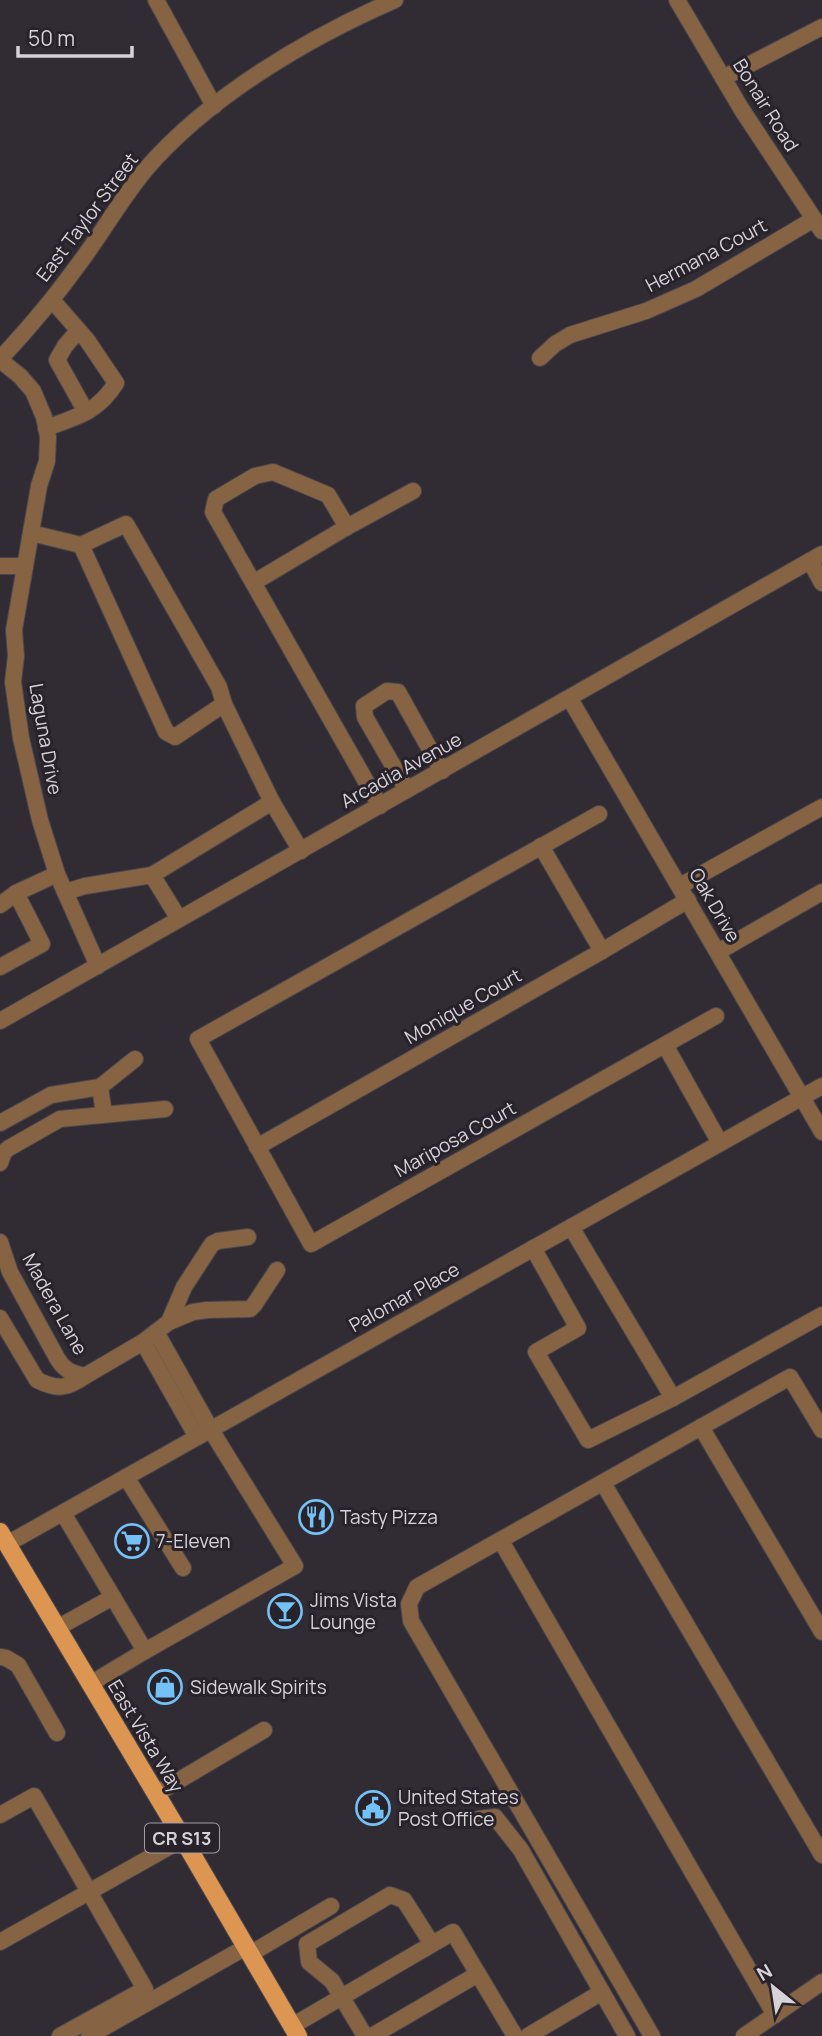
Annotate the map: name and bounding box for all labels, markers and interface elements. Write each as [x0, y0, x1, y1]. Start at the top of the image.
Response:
scale bar [18, 14, 131, 58]
text: 50 m [28, 24, 75, 52]
street label: Bonair Road [727, 54, 805, 156]
street label: East Taylor Street [30, 147, 144, 287]
street label: Hermana Court [641, 212, 771, 298]
street label: Laguna Drive [23, 681, 69, 797]
street label: Arcadia Avenue [336, 726, 466, 814]
street label: Oak Drive [683, 863, 747, 947]
street label: Monique Court [400, 962, 526, 1050]
street label: Mariposa Court [390, 1095, 520, 1183]
street label: Madera Lane [16, 1249, 94, 1359]
street label: Palomar Place [344, 1256, 464, 1338]
restaurant icon: Tasty Pizza [297, 1498, 335, 1536]
place label: Tasty Pizza [340, 1504, 438, 1530]
supermarket icon: 7-Eleven [113, 1522, 151, 1560]
place label: 7-Eleven [156, 1528, 231, 1554]
place label: Jims Vista Lounge [310, 1587, 397, 1635]
bar icon: Jims Vista Lounge [266, 1592, 304, 1630]
shop icon: Sidewalk Spirits [146, 1668, 184, 1706]
place label: Sidewalk Spirits [190, 1674, 327, 1700]
street label: East Vista Way [102, 1675, 190, 1797]
place label: United States Post Office [398, 1784, 519, 1832]
public building icon: United States Post Office [354, 1789, 392, 1827]
road number: CR S13 [145, 1824, 219, 1852]
north arrow [738, 1952, 808, 2022]
text: N [752, 1958, 777, 1987]

